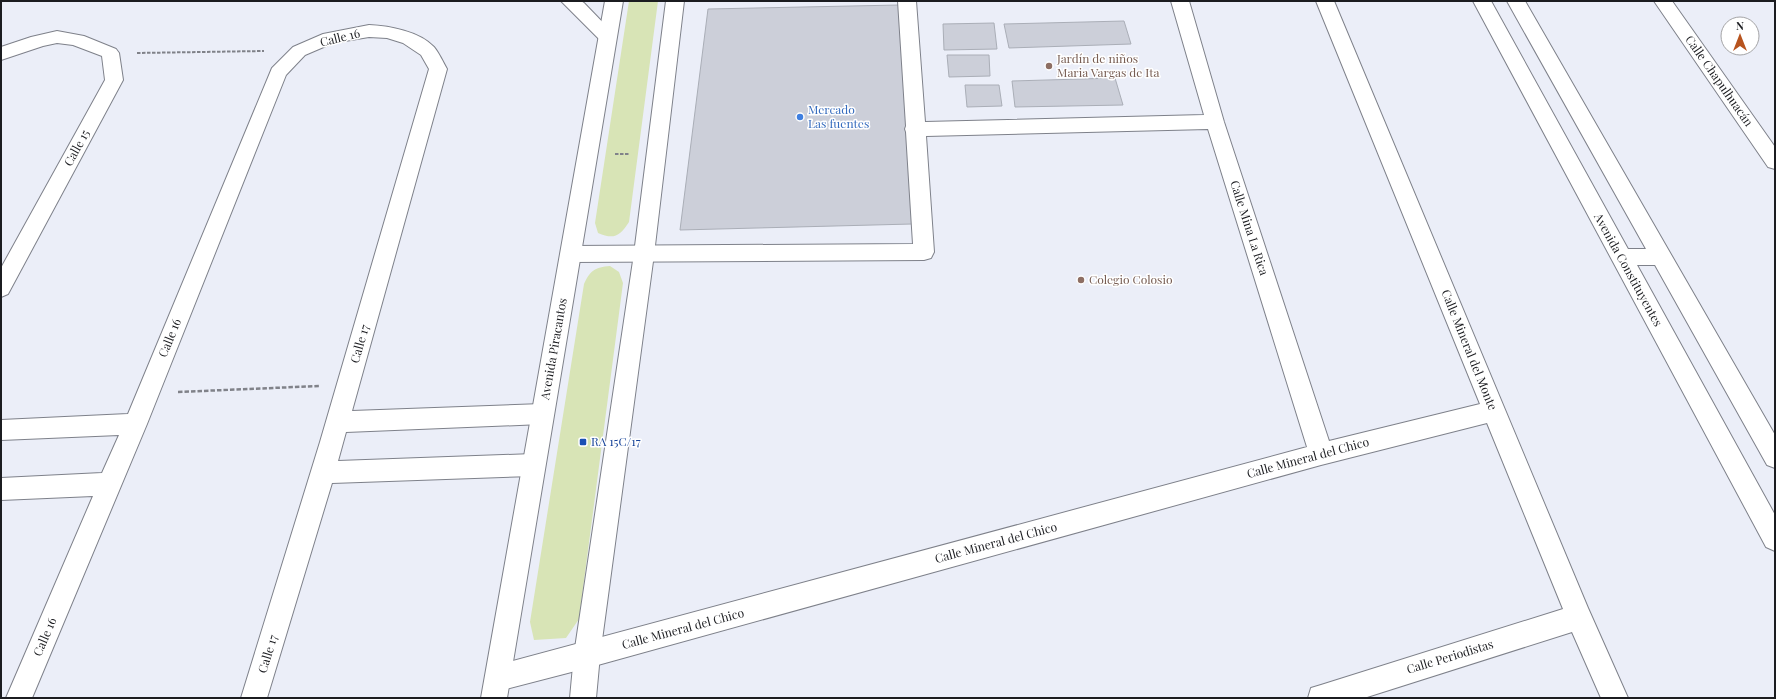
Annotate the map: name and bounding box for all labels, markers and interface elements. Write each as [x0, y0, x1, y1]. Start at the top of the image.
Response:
north arrow [1720, 16, 1760, 56]
text: N [1736, 18, 1744, 33]
street label: Calle 16 [318, 24, 361, 50]
street label: Calle Chapulhuacán [1682, 32, 1757, 129]
place label: Jardín de niños Maria Vargas de Ita [1056, 50, 1160, 80]
marker: Jardín de niños Maria Vargas de Ita [1044, 61, 1054, 71]
place label: Mercado Las fuentes [808, 101, 869, 131]
marker: Mercado Las fuentes [795, 112, 805, 122]
street label: Calle 15 [60, 126, 93, 169]
street label: Calle Mina La Rica [1227, 178, 1273, 277]
street label: Avenida Constituyentes [1591, 209, 1667, 329]
place label: Colegio Colosio [1089, 271, 1173, 287]
marker: Colegio Colosio [1076, 275, 1086, 285]
street label: Calle Mineral del Monte [1438, 287, 1501, 412]
street label: Avenida Piracantos [536, 297, 570, 402]
street label: Calle 16 [154, 316, 184, 359]
street label: Calle 17 [346, 322, 372, 365]
place label: RA 15C/17 [591, 433, 641, 449]
street label: Calle Mineral del Chico [1245, 433, 1371, 481]
marker: RA 15C/17 [578, 437, 588, 447]
street label: Calle Mineral del Chico [933, 518, 1059, 566]
street label: Calle Mineral del Chico [620, 604, 746, 652]
street label: Calle 16 [29, 615, 59, 658]
street label: Calle 17 [254, 632, 280, 675]
street label: Calle Periodistas [1404, 635, 1495, 677]

